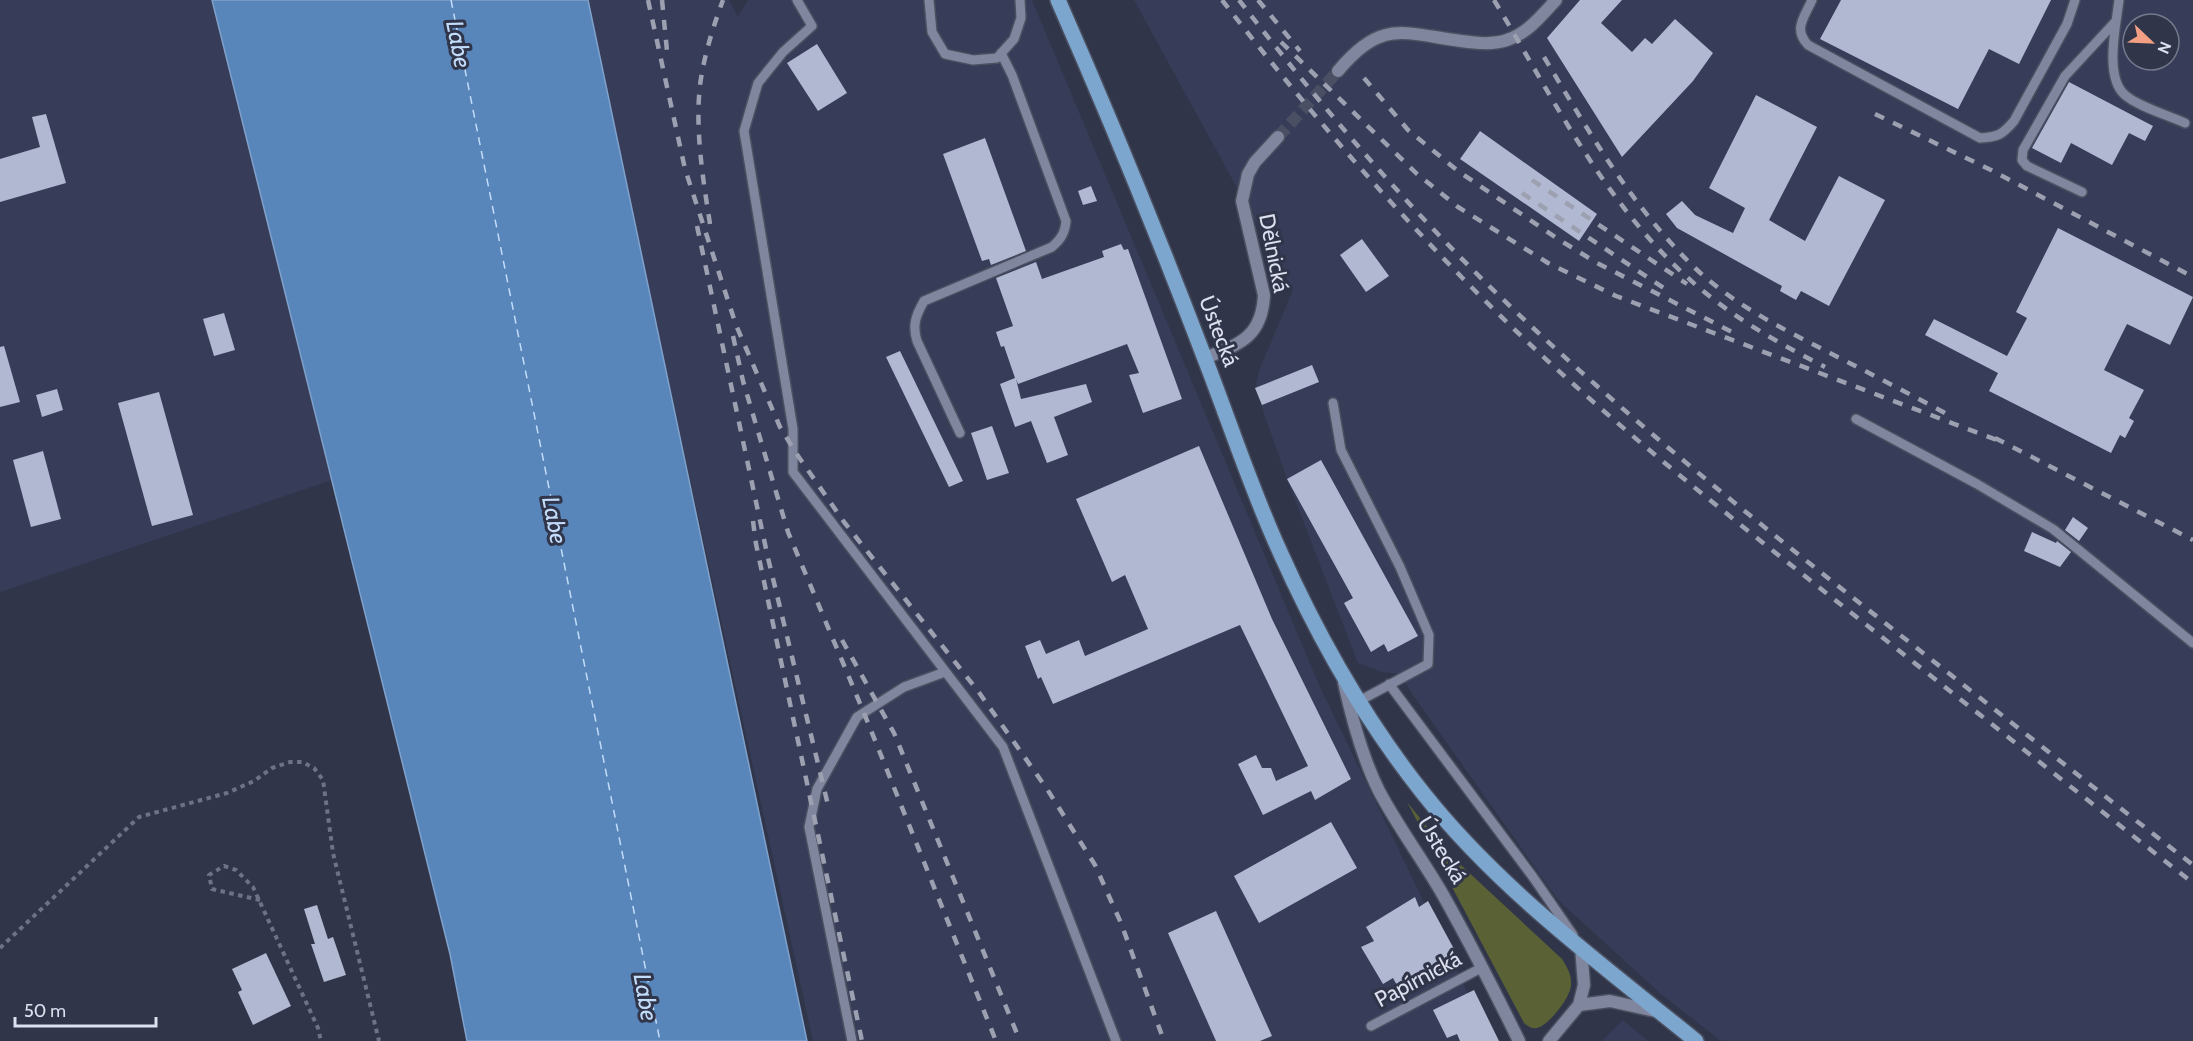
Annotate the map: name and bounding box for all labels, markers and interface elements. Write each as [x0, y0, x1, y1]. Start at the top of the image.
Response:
north arrow [2121, 12, 2181, 72]
water label: Labe [440, 18, 478, 70]
text: N [2153, 39, 2175, 57]
street label: Dělnická [1253, 211, 1295, 295]
street label: Ústecká [1193, 292, 1245, 371]
water label: Labe [536, 494, 574, 546]
street label: Ústecká [1411, 811, 1473, 889]
street label: Papírnická [1370, 945, 1466, 1013]
water label: Labe [628, 971, 664, 1023]
scale bar [15, 990, 156, 1028]
text: 50 m [24, 1000, 66, 1022]

